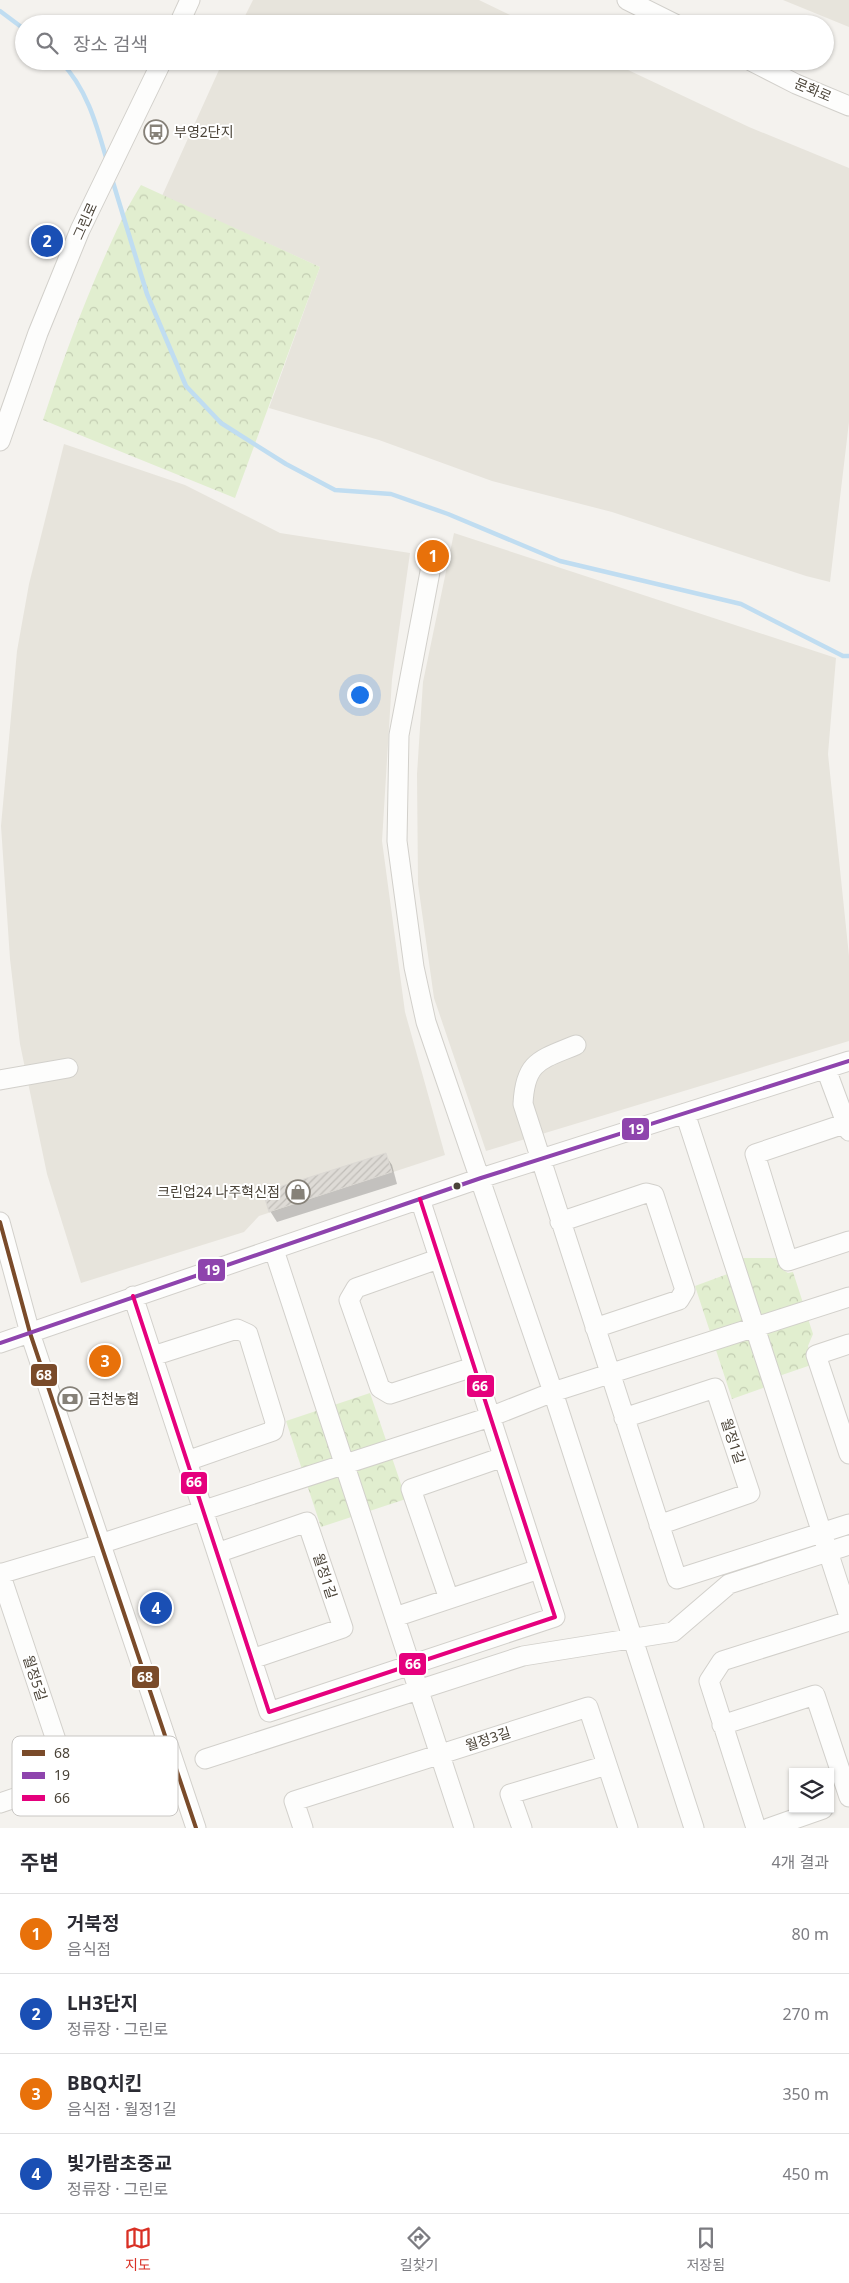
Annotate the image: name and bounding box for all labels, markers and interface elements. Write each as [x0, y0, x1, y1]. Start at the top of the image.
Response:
search box [15, 15, 834, 70]
icon: search [33, 29, 61, 57]
text: 장소 검색 [73, 31, 148, 57]
street label: 문화로 [792, 73, 835, 106]
bus stop icon: 부영2단지 [143, 119, 169, 145]
place label: 부영2단지 [174, 122, 234, 141]
street label: 그린로 [68, 199, 101, 242]
pin: 2 [31, 222, 63, 260]
pin: 1 [417, 537, 449, 575]
your location [347, 682, 373, 708]
line badge: 19 [621, 1117, 650, 1141]
text: 19 [628, 1119, 644, 1138]
shop icon: 크린업24 나주혁신점 [285, 1179, 311, 1205]
unlabelled marker [452, 1181, 462, 1191]
place label: 크린업24 나주혁신점 [157, 1182, 280, 1201]
line badge: 19 [197, 1258, 226, 1282]
text: 19 [204, 1260, 220, 1279]
pin: 3 [89, 1342, 121, 1380]
line badge: 68 [30, 1363, 58, 1387]
text: 68 [36, 1365, 52, 1384]
line badge: 66 [466, 1374, 495, 1398]
text: 66 [472, 1376, 488, 1395]
bank icon: 금천농협 [57, 1386, 83, 1412]
place label: 금천농협 [88, 1389, 140, 1408]
street label: 월정1길 [717, 1416, 750, 1466]
line badge: 66 [180, 1471, 208, 1495]
text: 66 [186, 1472, 202, 1491]
street label: 월정1길 [309, 1551, 342, 1601]
pin: 4 [140, 1589, 172, 1627]
line badge: 66 [398, 1652, 427, 1676]
street label: 월정5길 [19, 1653, 52, 1703]
text: 66 [405, 1654, 421, 1673]
line badge: 68 [131, 1665, 160, 1689]
text: 68 [137, 1667, 153, 1686]
street label: 월정3길 [463, 1722, 513, 1755]
legend [12, 1736, 178, 1816]
text: 68 [54, 1743, 70, 1762]
text: 19 [54, 1765, 70, 1784]
map controls [789, 1768, 834, 1813]
button: layers [789, 1768, 834, 1813]
text: 66 [54, 1788, 70, 1807]
text: 주변 [20, 1848, 59, 1876]
text: 4개 결과 [772, 1851, 829, 1873]
text: 거북정 [67, 1910, 119, 1936]
text: 1 [31, 1923, 41, 1945]
text: 80 m [792, 1923, 829, 1945]
text: 음식점 [67, 1938, 111, 1960]
text: LH3단지 [67, 1990, 138, 2016]
text: 2 [31, 2003, 41, 2025]
text: 270 m [782, 2003, 829, 2025]
text: 정류장 · 그린로 [67, 2018, 168, 2040]
text: BBQ치킨 [67, 2070, 142, 2096]
text: 3 [31, 2083, 41, 2105]
text: 350 m [782, 2083, 829, 2105]
text: 음식점 · 월정1길 [67, 2098, 177, 2120]
text: 빛가람초중교 [67, 2150, 172, 2176]
text: 4 [31, 2163, 41, 2185]
text: 450 m [782, 2163, 829, 2185]
text: 정류장 · 그린로 [67, 2178, 168, 2200]
tab: 지도 [124, 2224, 152, 2274]
tab: 길찾기 [400, 2224, 439, 2274]
tab: 저장됨 [686, 2224, 725, 2274]

